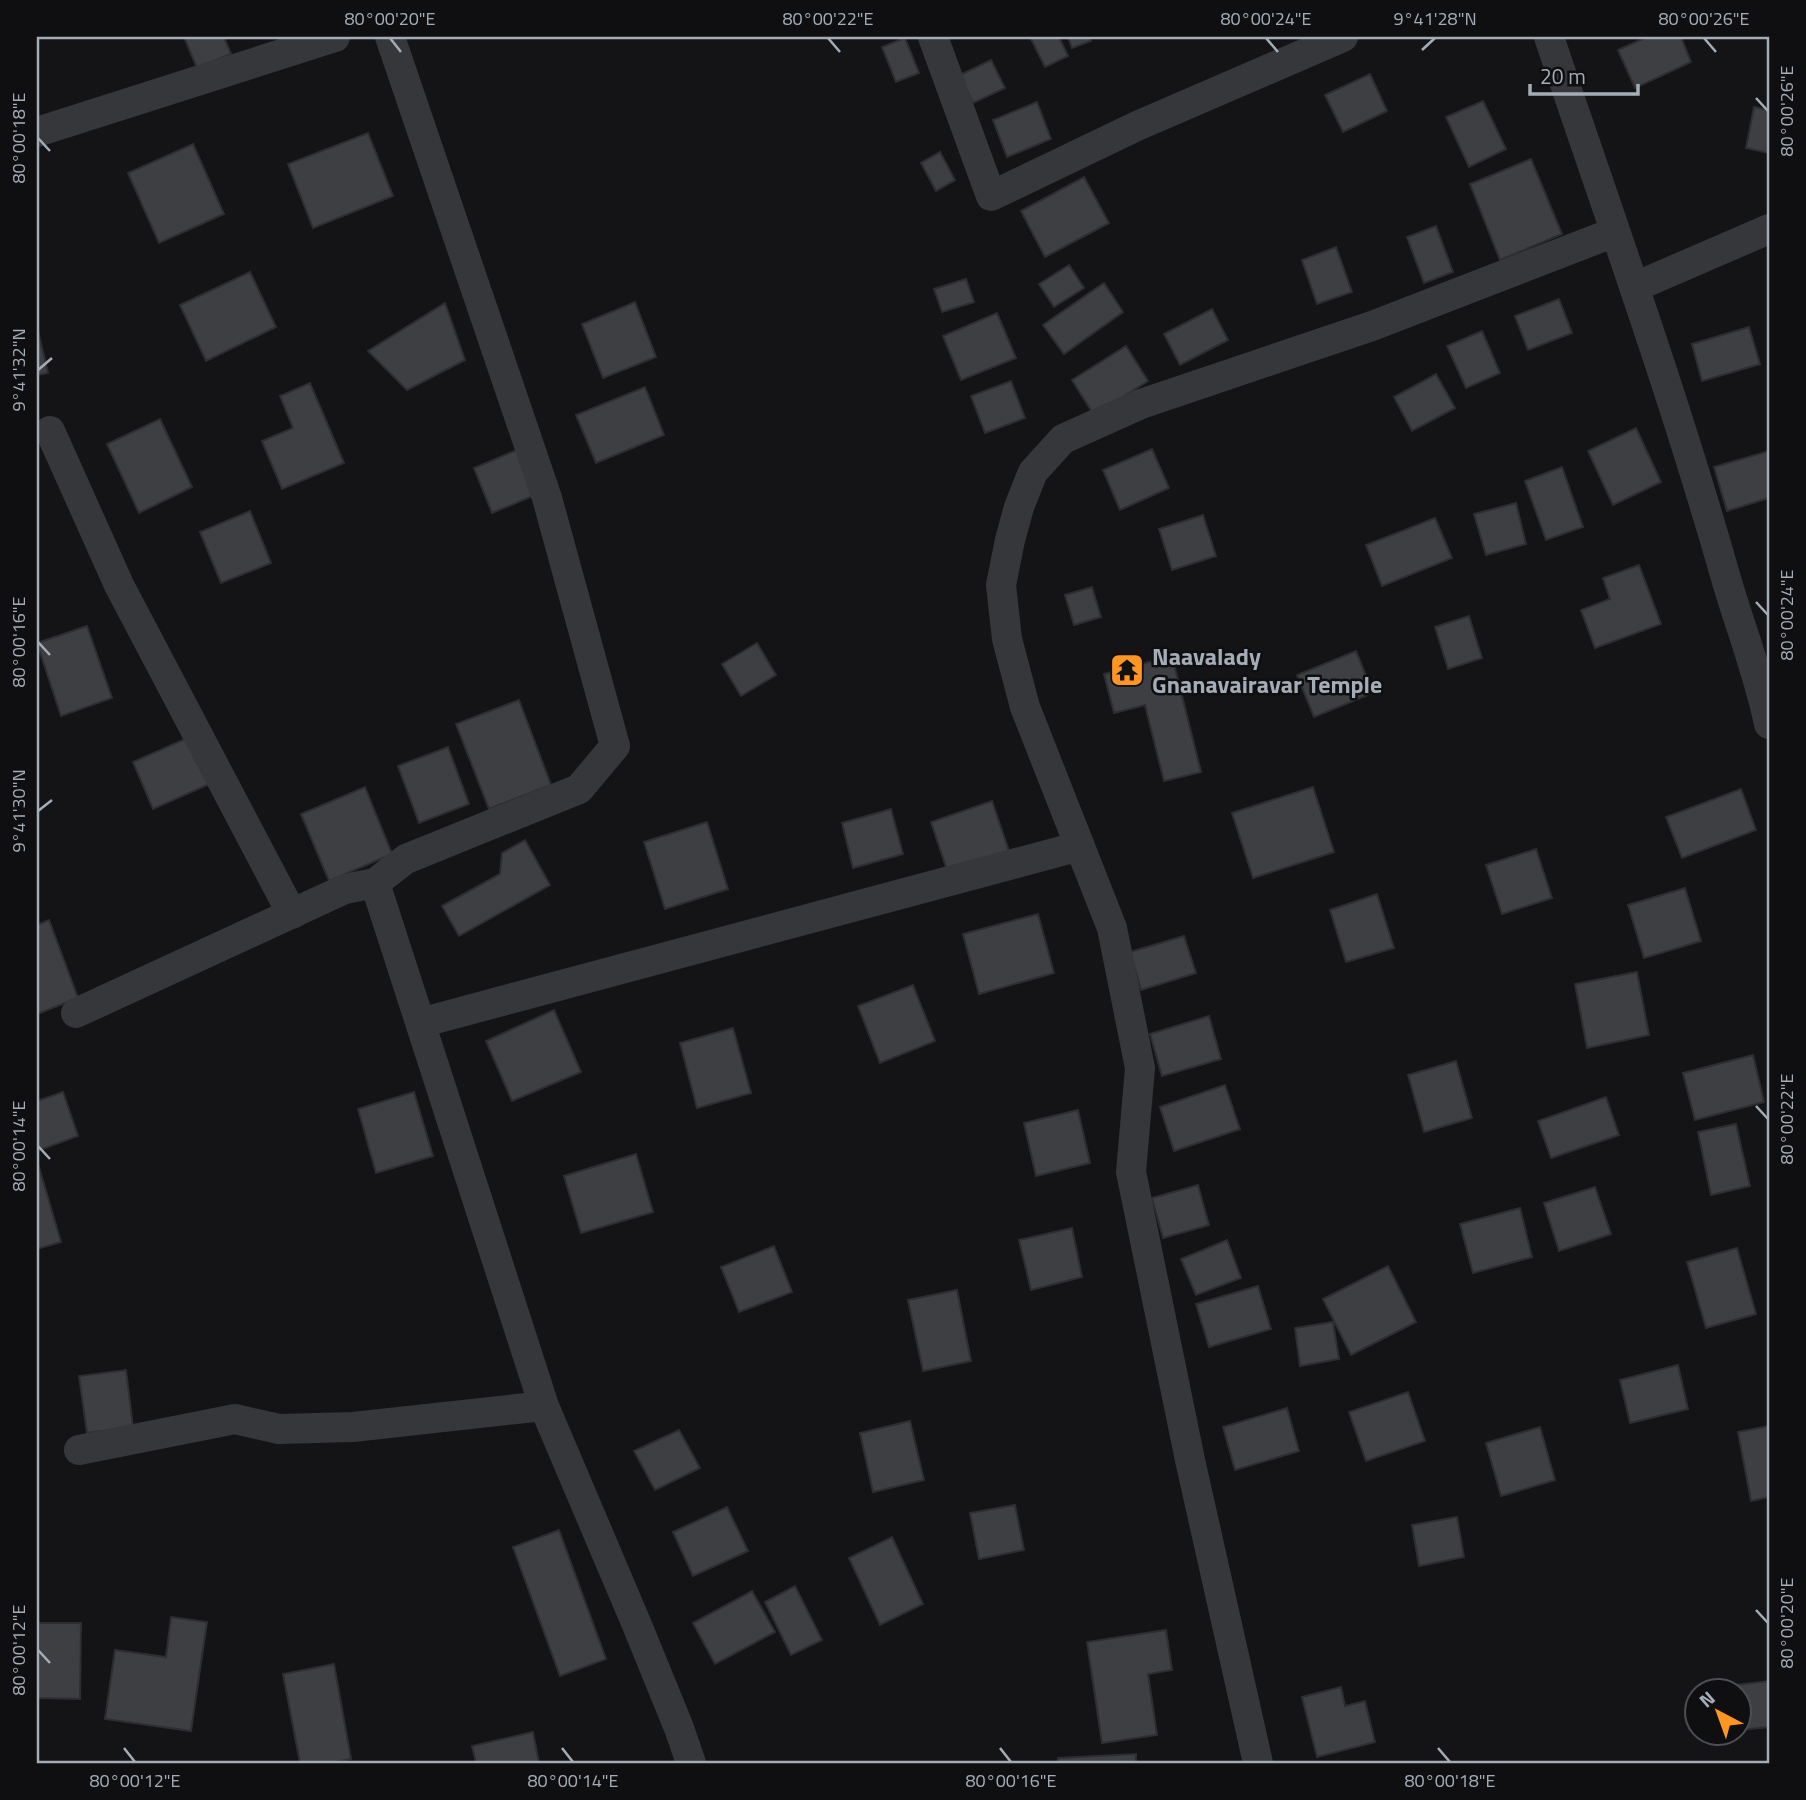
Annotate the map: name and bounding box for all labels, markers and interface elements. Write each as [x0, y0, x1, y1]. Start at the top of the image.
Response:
text: 80°00'20"E [345, 5, 436, 32]
text: 80°00'22"E [783, 5, 874, 32]
text: 80°00'24"E [1221, 5, 1312, 32]
text: 9°41'28"N [1393, 5, 1477, 32]
text: 80°00'26"E [1659, 5, 1750, 32]
scale bar [1530, 52, 1638, 96]
text: 20 m [1540, 60, 1586, 92]
text: 80°00'26"E [1773, 65, 1800, 156]
text: 80°00'18"E [5, 92, 32, 183]
text: 9°41'32"N [5, 328, 32, 412]
text: 80°00'24"E [1773, 569, 1800, 660]
text: 80°00'16"E [5, 596, 32, 687]
place label: Naavalady Gnanavairavar Temple [1152, 638, 1382, 702]
temple icon: Naavalady Gnanavairavar Temple [1108, 651, 1146, 689]
text: 9°41'30"N [5, 769, 32, 853]
text: 80°00'22"E [1773, 1073, 1800, 1164]
text: 80°00'14"E [5, 1100, 32, 1191]
text: 80°00'20"E [1773, 1577, 1800, 1668]
text: 80°00'12"E [5, 1604, 32, 1695]
north arrow [1684, 1678, 1754, 1748]
text: N [1692, 1684, 1721, 1714]
text: 80°00'12"E [90, 1767, 181, 1794]
text: 80°00'14"E [528, 1767, 619, 1794]
text: 80°00'16"E [966, 1767, 1057, 1794]
text: 80°00'18"E [1405, 1767, 1496, 1794]

